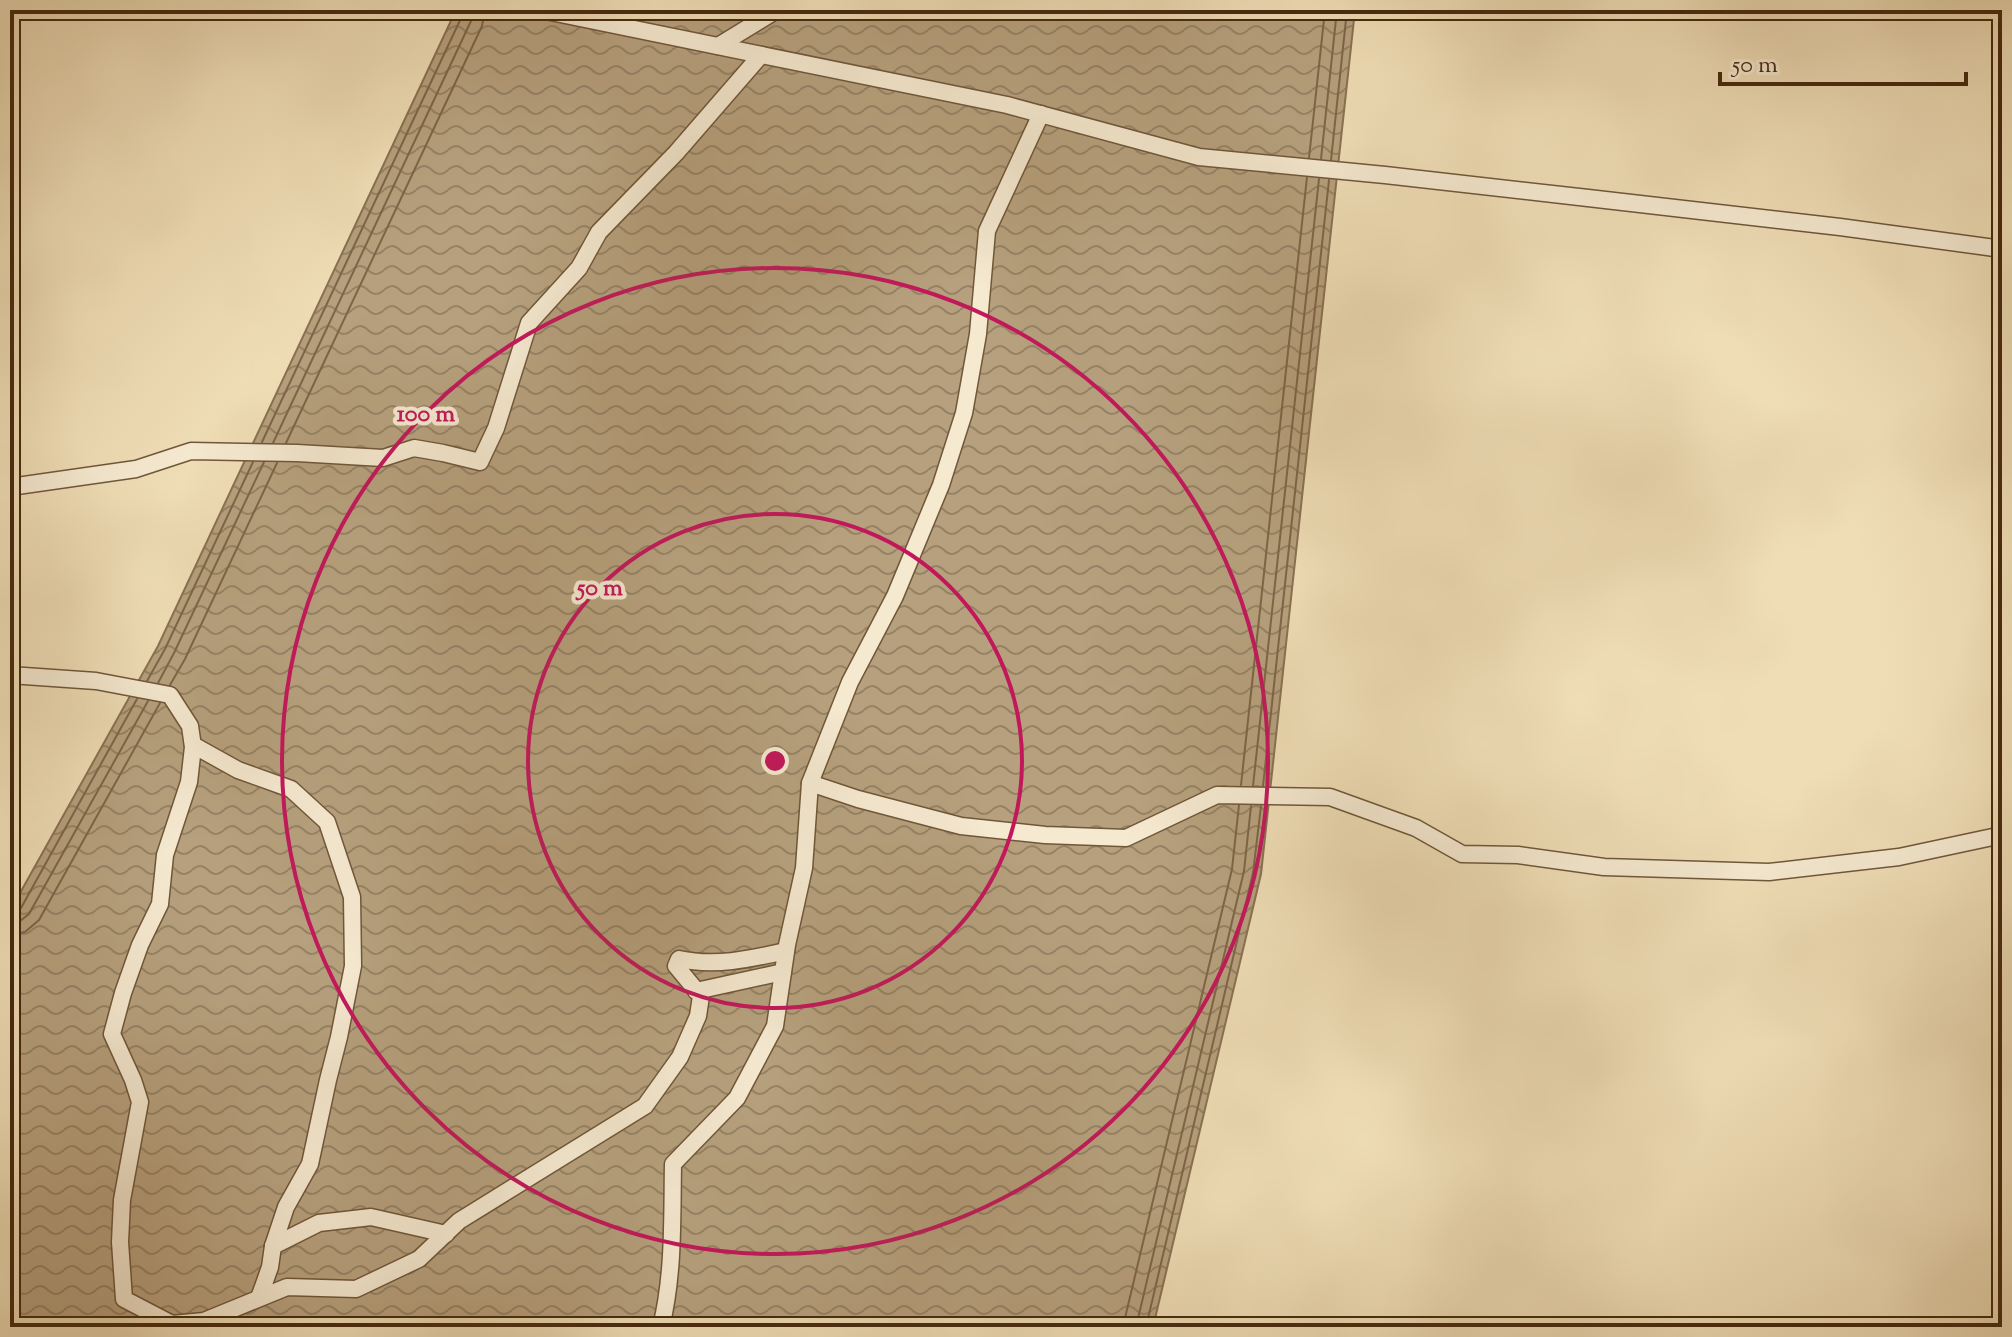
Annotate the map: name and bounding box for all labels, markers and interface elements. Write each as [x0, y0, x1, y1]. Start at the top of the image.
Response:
scale bar [1720, 36, 1966, 86]
text: 50 m [1730, 49, 1778, 83]
text: 100 m [397, 398, 455, 432]
text: 50 m [575, 572, 623, 606]
centre of rings [761, 747, 789, 775]

